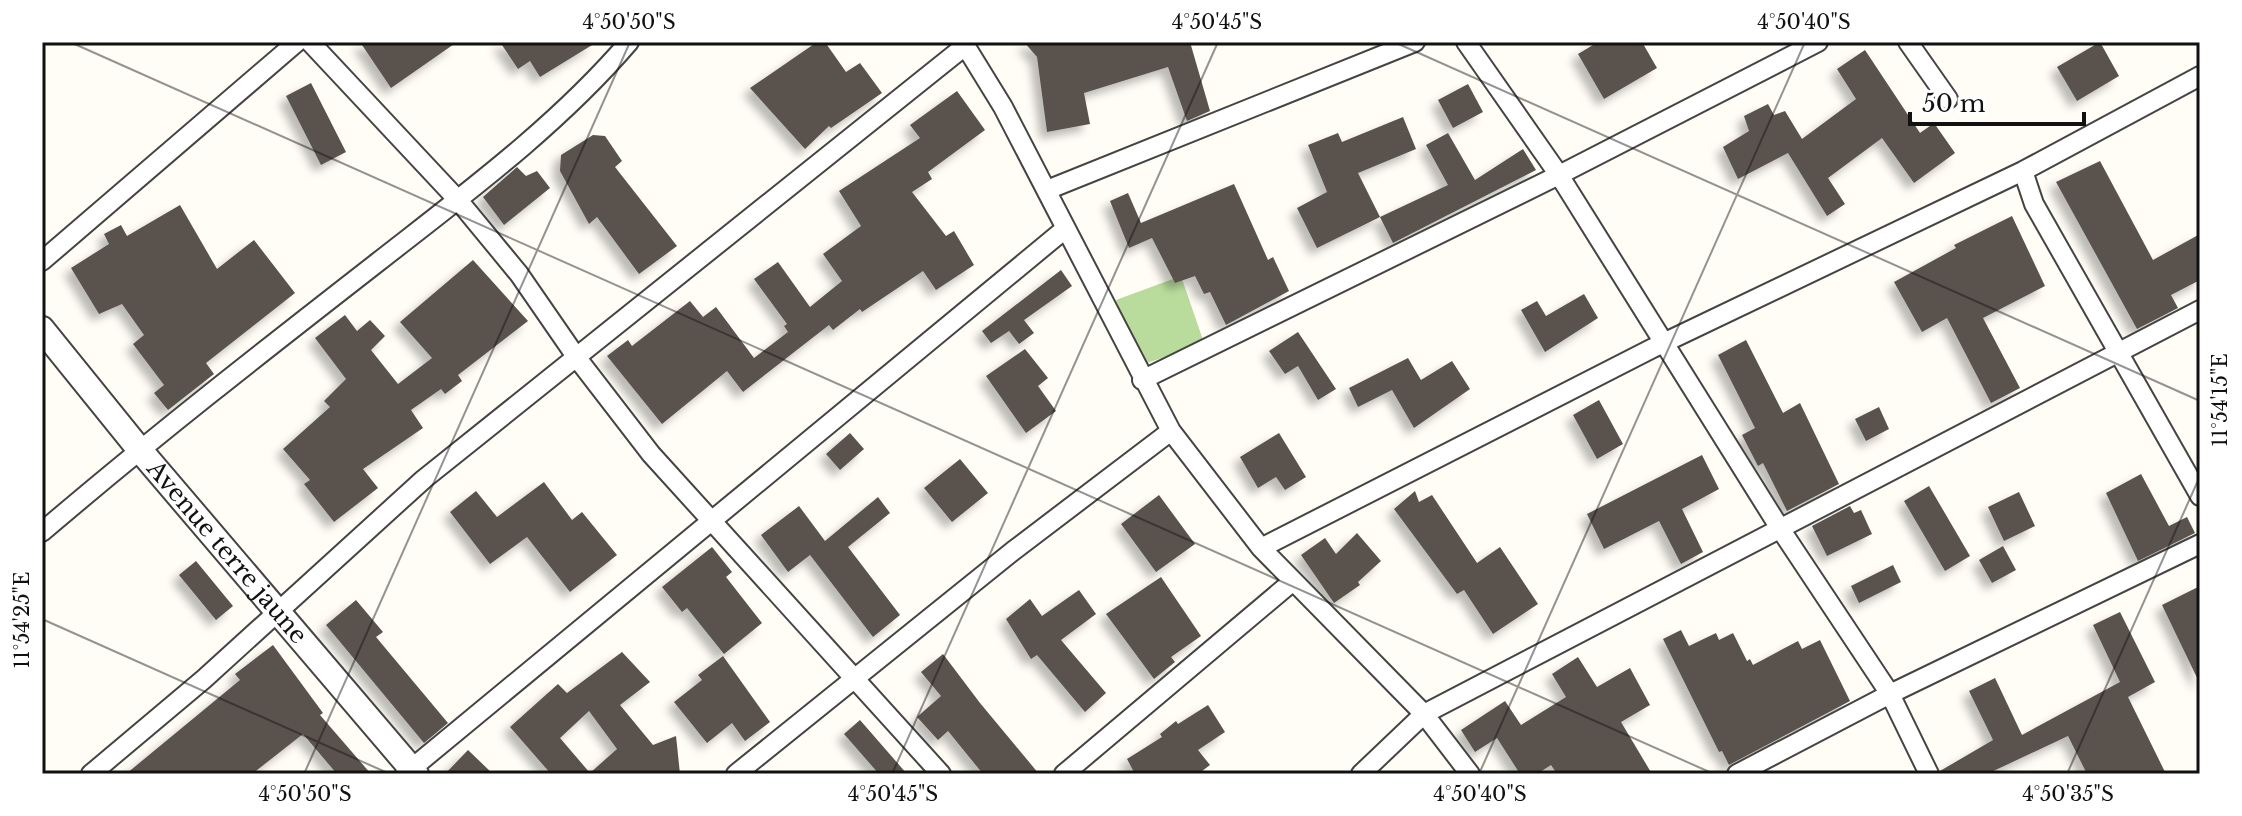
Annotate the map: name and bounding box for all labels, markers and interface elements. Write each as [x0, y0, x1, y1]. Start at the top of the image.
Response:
text: 4°50'50"S [582, 10, 676, 34]
text: 4°50'45"S [1172, 10, 1262, 34]
text: 4°50'40"S [1757, 10, 1851, 34]
scale bar [1910, 76, 2084, 126]
text: 50 m [1922, 89, 1986, 118]
text: 11°54'15"E [2208, 353, 2232, 447]
street label: Avenue terre jaune [141, 454, 314, 649]
text: 11°54'25"E [10, 572, 34, 668]
text: 4°50'50"S [258, 782, 352, 806]
text: 4°50'45"S [848, 782, 938, 806]
text: 4°50'40"S [1433, 782, 1527, 806]
text: 4°50'35"S [2022, 782, 2114, 806]

